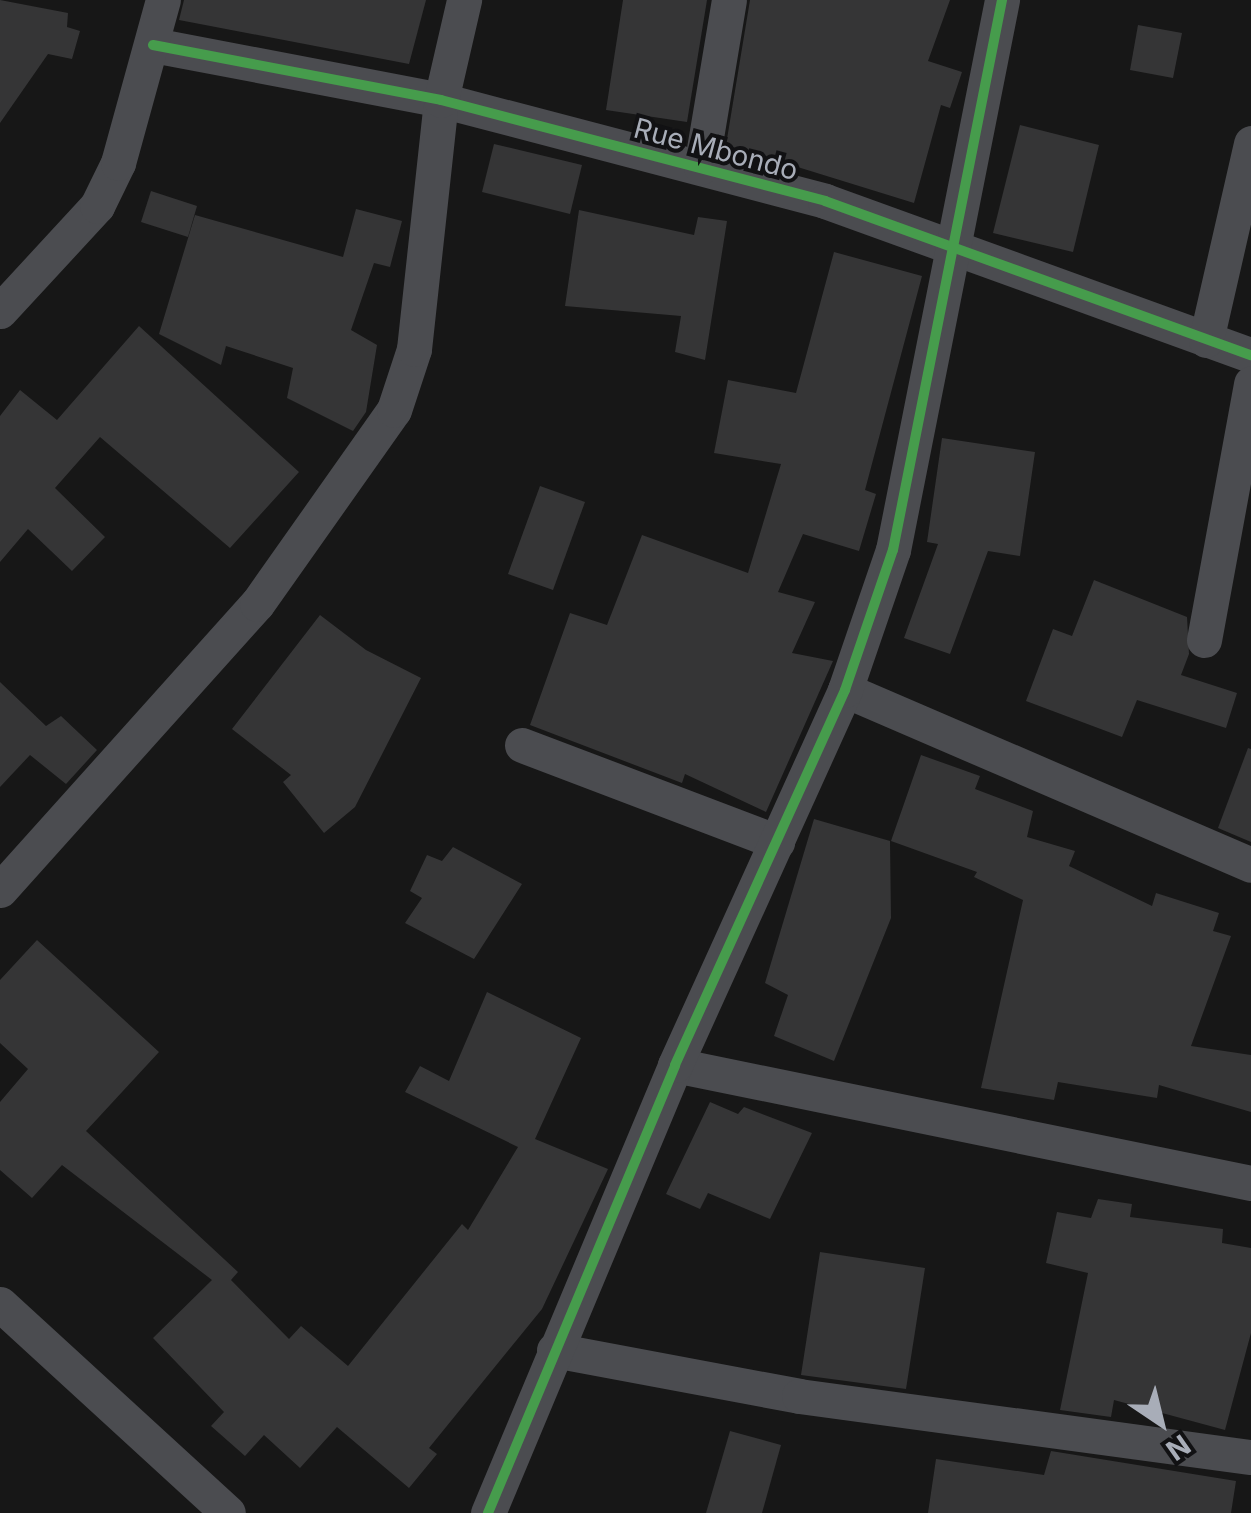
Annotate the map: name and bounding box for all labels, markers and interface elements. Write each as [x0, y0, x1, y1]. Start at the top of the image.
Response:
street label: Rue Mbondo [630, 111, 802, 187]
north arrow [1111, 1373, 1211, 1473]
text: N [1160, 1428, 1197, 1468]

